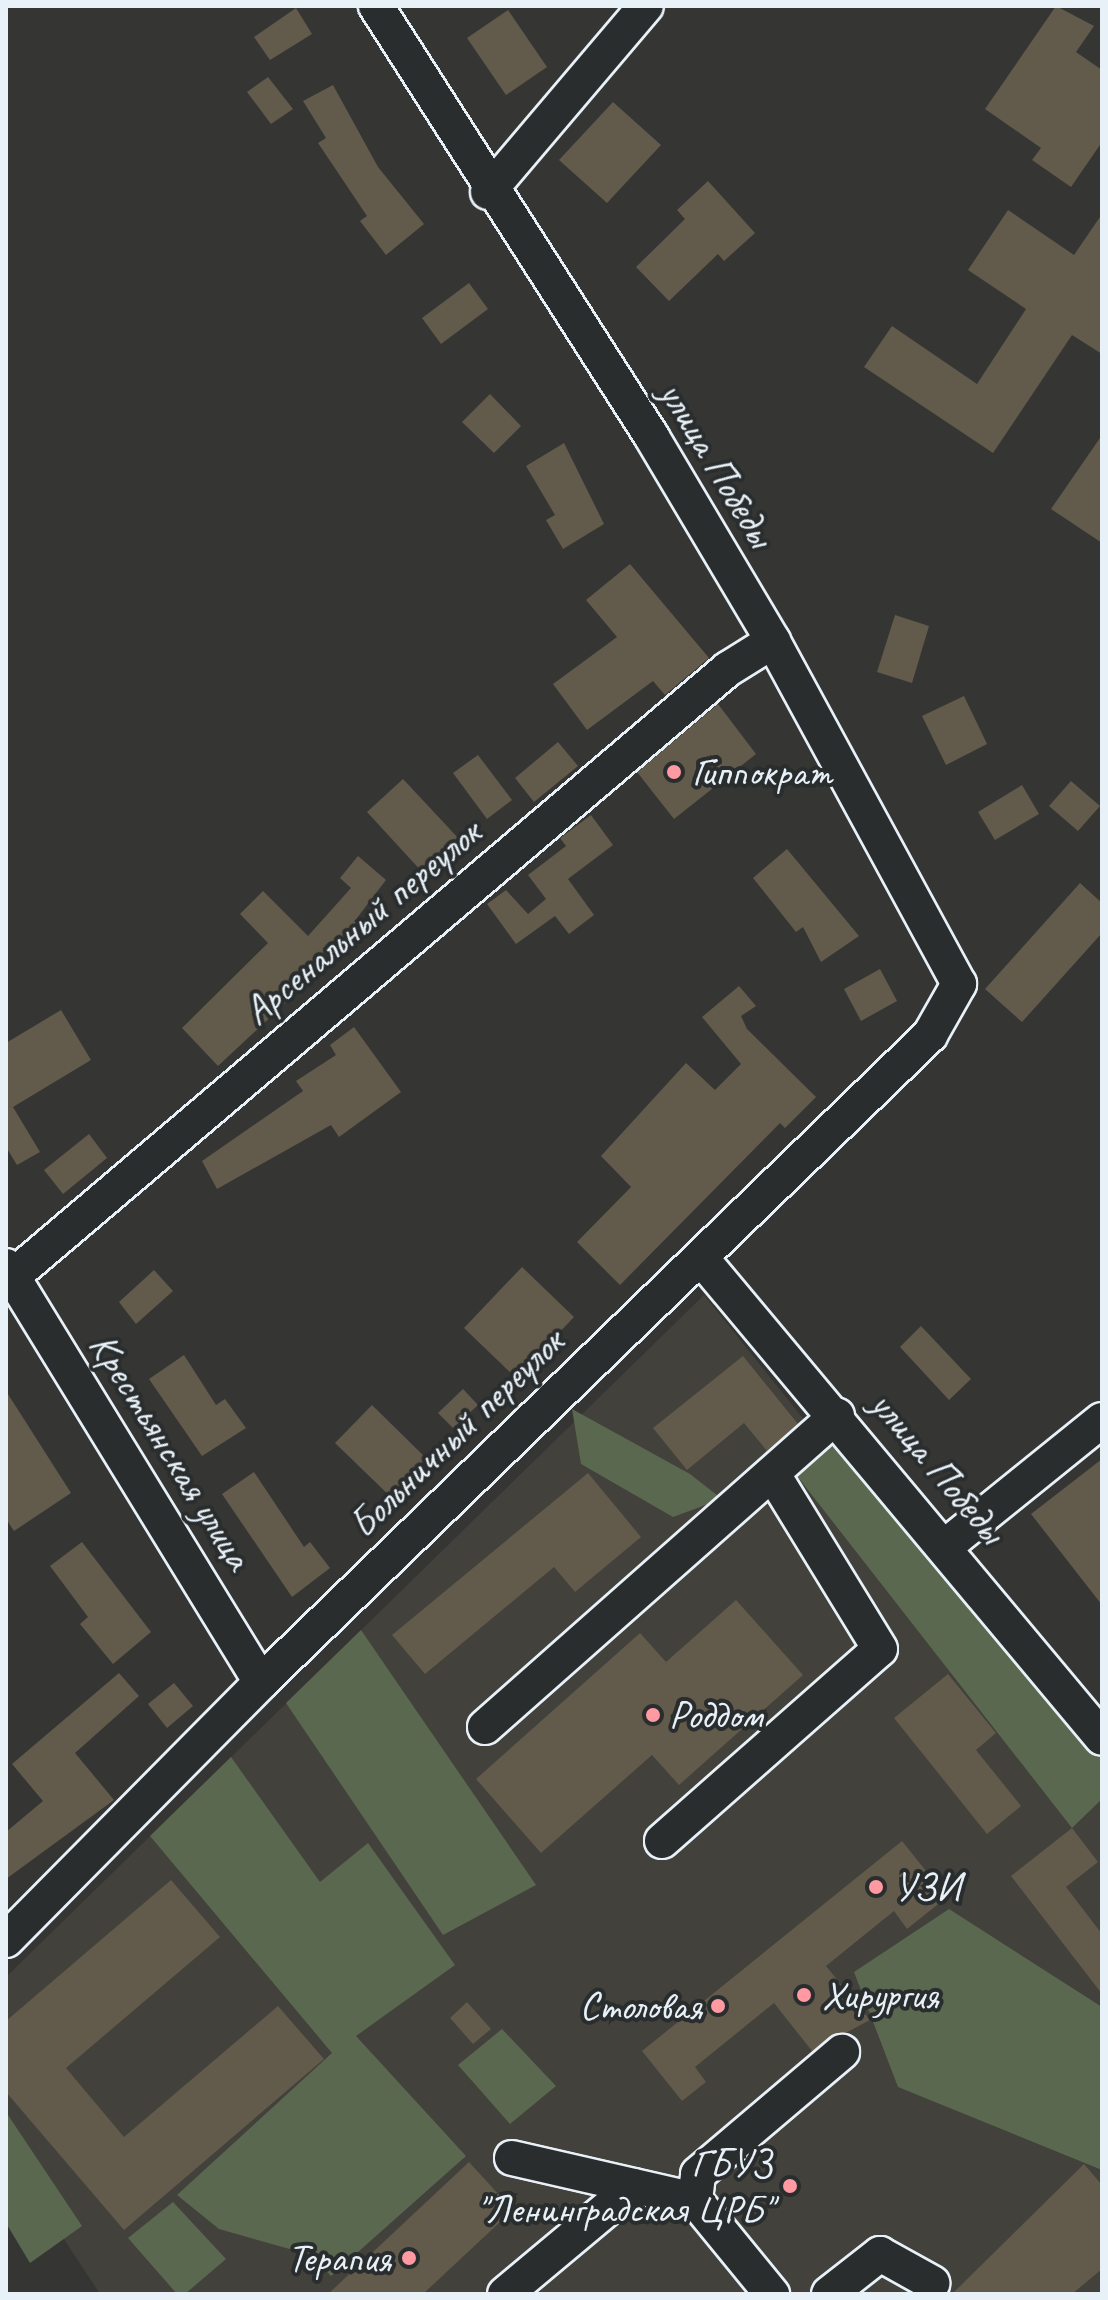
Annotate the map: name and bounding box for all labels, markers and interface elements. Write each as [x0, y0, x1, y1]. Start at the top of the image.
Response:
street label: улица Победы [649, 373, 785, 555]
place label: Гиппократ [692, 748, 832, 796]
marker: Гиппократ [663, 761, 685, 783]
street label: Арсенальный переулок [234, 809, 490, 1035]
street label: Больничный переулок [338, 1318, 574, 1548]
street label: Крестьянская улица [78, 1322, 264, 1580]
street label: улица Победы [860, 1381, 1016, 1553]
place label: Роддом [669, 1691, 762, 1739]
marker: Роддом [644, 1706, 662, 1724]
place label: УЗИ [894, 1863, 960, 1911]
marker: УЗИ [865, 1876, 887, 1898]
place label: Хирургия [822, 1971, 938, 2019]
place label: Столовая [580, 1982, 702, 2030]
marker: Хирургия [793, 1984, 815, 2006]
marker: Столовая [709, 1997, 727, 2015]
place label: ГБУЗ "Ленинградская ЦРБ" [476, 2139, 772, 2233]
marker: ГБУЗ "Ленинградская ЦРБ" [779, 2175, 801, 2197]
place label: Терапия [288, 2234, 391, 2282]
marker: Терапия [398, 2247, 420, 2269]

